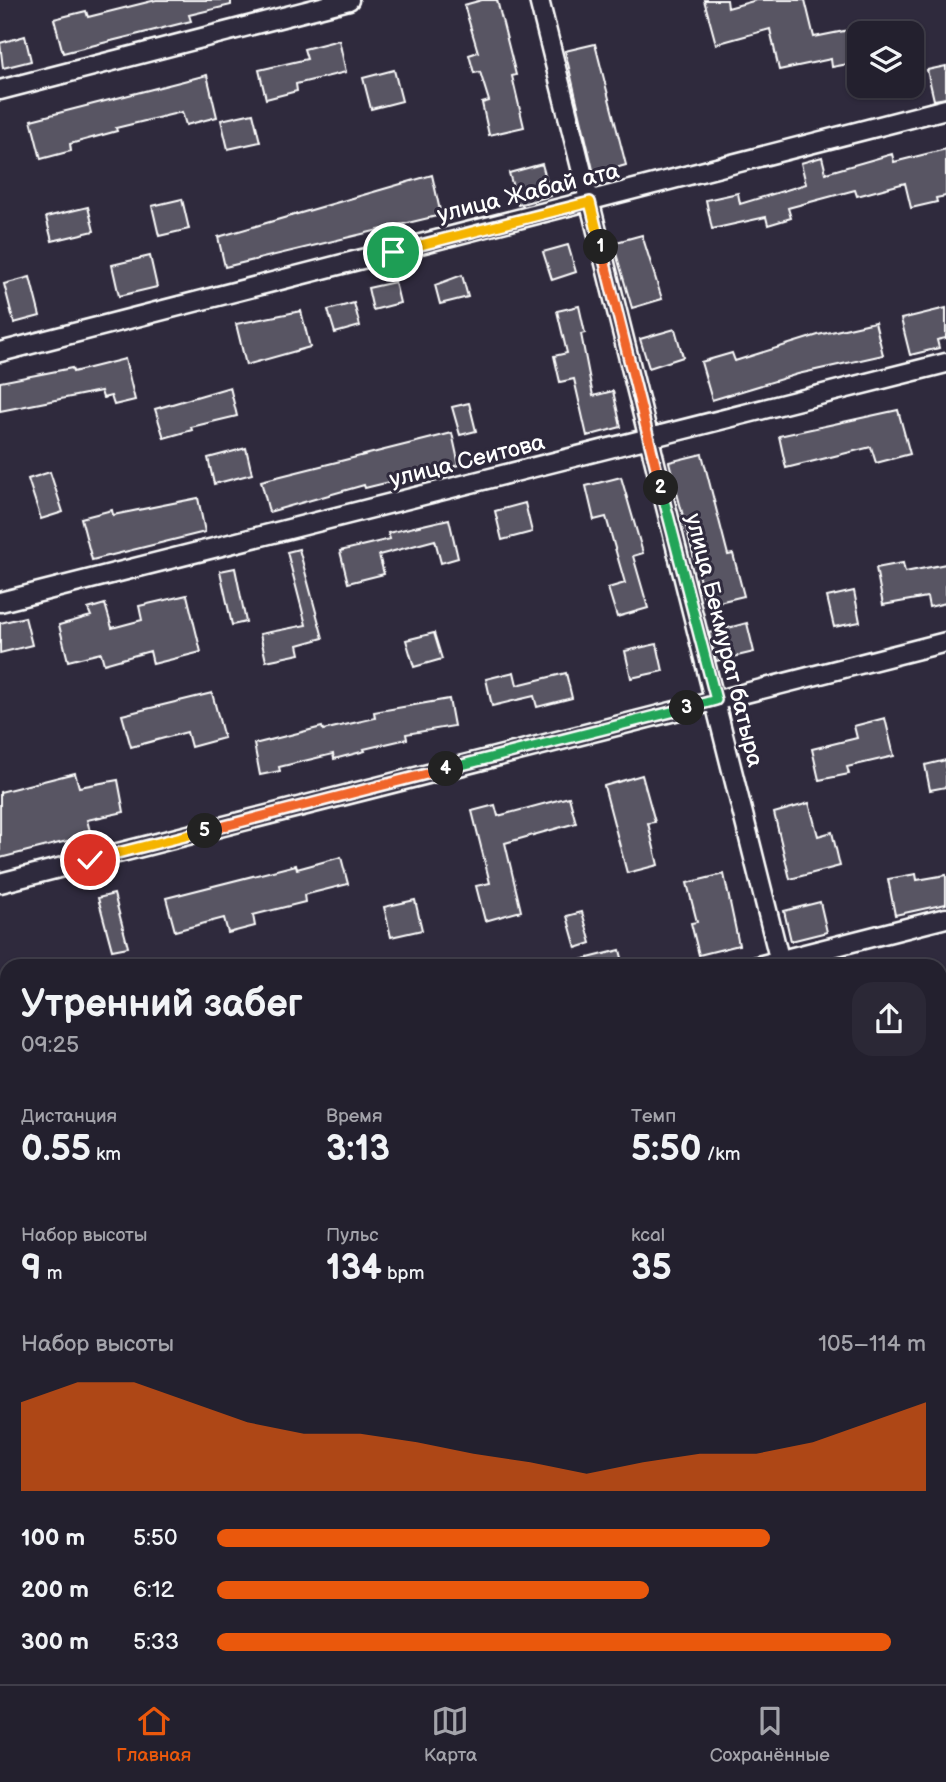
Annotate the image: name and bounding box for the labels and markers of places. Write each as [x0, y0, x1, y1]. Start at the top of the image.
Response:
pin [363, 222, 423, 282]
pin: 1 [584, 230, 618, 264]
pin: 2 [644, 470, 678, 505]
pin: 3 [670, 690, 704, 726]
pin: 4 [428, 752, 464, 786]
pin: 5 [188, 814, 222, 848]
pin [60, 830, 120, 890]

